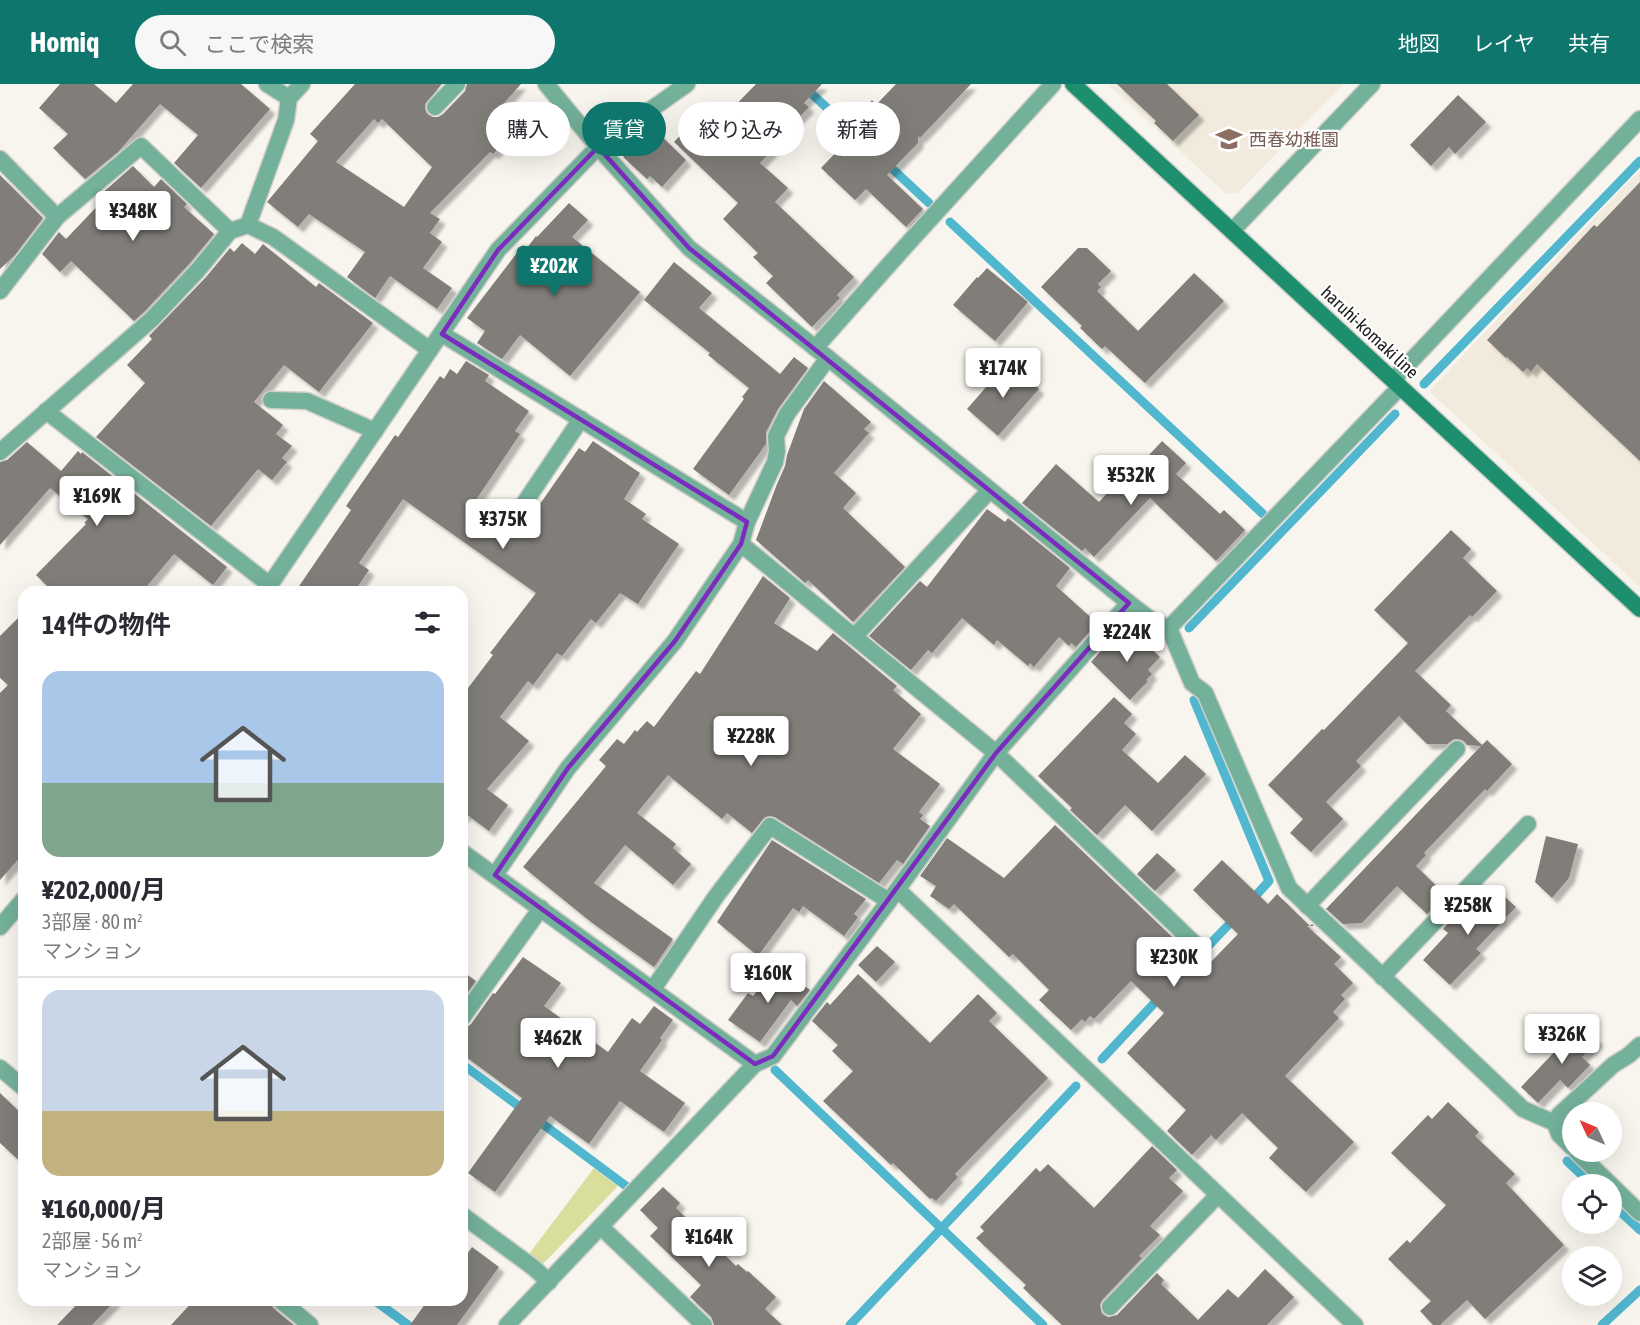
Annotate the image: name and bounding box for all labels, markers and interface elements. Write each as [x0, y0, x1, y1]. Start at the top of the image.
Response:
search box [135, 15, 555, 69]
text: Homiq [30, 26, 99, 58]
icon: search [156, 26, 189, 59]
text: ここで検索 [204, 31, 314, 57]
text: 地図 [1398, 31, 1440, 55]
text: レイヤ [1473, 31, 1535, 55]
text: 共有 [1568, 31, 1610, 55]
chip: 購入 [486, 102, 570, 156]
chip: 賃貸 [582, 102, 666, 156]
chip: 絞り込み [678, 102, 804, 156]
chip: 新着 [816, 102, 900, 156]
school or university icon: 西春幼稚園 [1214, 124, 1244, 154]
place label: 西春幼稚園 [1249, 129, 1339, 150]
pin: ¥348K [91, 191, 175, 242]
text: ¥348K [110, 199, 156, 222]
pin: ¥202K [512, 246, 596, 297]
text: ¥202K [531, 254, 577, 277]
street label: haruhi-komaki line [1317, 281, 1423, 383]
pin: ¥174K [961, 348, 1045, 399]
text: ¥174K [980, 356, 1026, 379]
pin: ¥532K [1089, 455, 1173, 506]
text: ¥532K [1108, 463, 1154, 486]
pin: ¥169K [55, 476, 139, 527]
text: ¥169K [74, 484, 120, 507]
pin: ¥375K [461, 499, 545, 550]
text: ¥375K [480, 507, 526, 530]
icon: filters [411, 606, 444, 639]
text: 14件の物件 [42, 610, 170, 640]
pin: ¥224K [1085, 612, 1169, 663]
text: ¥224K [1104, 620, 1150, 643]
icon: home [189, 710, 297, 818]
pin: ¥228K [709, 716, 793, 767]
text: ¥228K [728, 724, 774, 747]
text: ¥202,000/月 [42, 875, 166, 905]
pin: ¥258K [1426, 885, 1510, 936]
text: ¥258K [1445, 893, 1491, 916]
text: 3部屋 · 80 m² [42, 910, 143, 933]
pin: ¥230K [1132, 937, 1216, 988]
text: マンション [42, 939, 142, 962]
text: ¥230K [1151, 945, 1197, 968]
pin: ¥160K [726, 953, 810, 1004]
text: ¥160K [745, 961, 791, 984]
pin: ¥326K [1520, 1014, 1604, 1065]
pin: ¥462K [516, 1018, 600, 1069]
text: ¥326K [1539, 1022, 1585, 1045]
text: ¥462K [535, 1026, 581, 1049]
icon: home [189, 1029, 297, 1137]
north arrow [1562, 1102, 1622, 1162]
map controls [1562, 1102, 1622, 1306]
button: locate [1562, 1174, 1622, 1234]
text: ¥160,000/月 [42, 1194, 166, 1224]
pin: ¥164K [667, 1217, 751, 1268]
text: ¥164K [686, 1225, 732, 1248]
text: 2部屋 · 56 m² [42, 1229, 143, 1252]
button: layers [1562, 1246, 1622, 1306]
text: マンション [42, 1258, 142, 1281]

